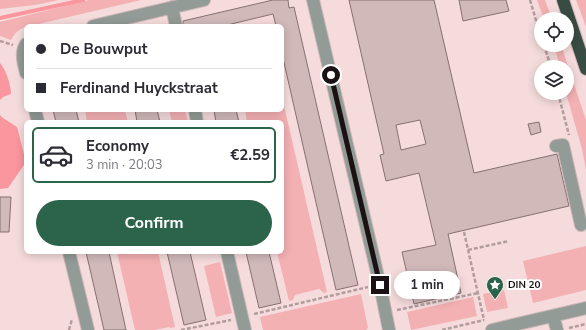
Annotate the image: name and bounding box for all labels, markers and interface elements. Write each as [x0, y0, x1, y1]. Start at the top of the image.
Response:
map controls [534, 12, 574, 100]
button: locate [534, 12, 574, 52]
text: De Bouwput [60, 39, 148, 59]
button: layers [534, 60, 574, 100]
route start [322, 66, 340, 84]
text: Ferdinand Huyckstraat [60, 78, 218, 98]
text: Economy [86, 136, 149, 156]
icon: car [38, 137, 74, 173]
text: €2.59 [230, 145, 270, 165]
text: 3 min · 20:03 [86, 156, 162, 174]
button: Confirm [36, 200, 272, 246]
callout: 1 min [394, 271, 460, 299]
place icon: DIN 20 [485, 275, 505, 300]
route end [371, 276, 389, 294]
text: 1 min [410, 276, 444, 294]
place label: DIN 20 [508, 278, 541, 292]

